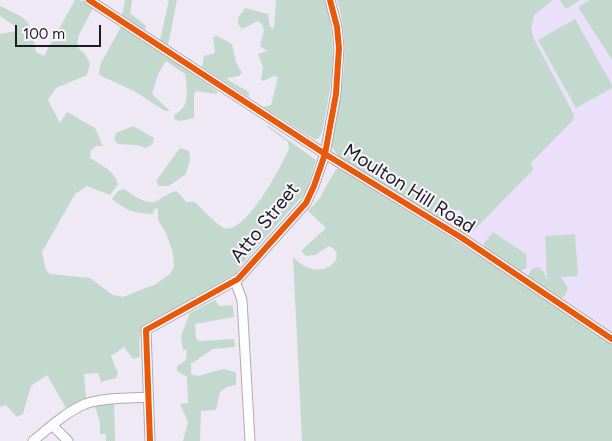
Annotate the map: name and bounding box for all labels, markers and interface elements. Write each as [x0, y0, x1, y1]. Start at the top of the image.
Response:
scale bar [18, 15, 104, 47]
text: 100 m [23, 25, 65, 43]
street label: Moulton Hill Road [339, 139, 479, 239]
street label: Atto Street [226, 178, 304, 268]

